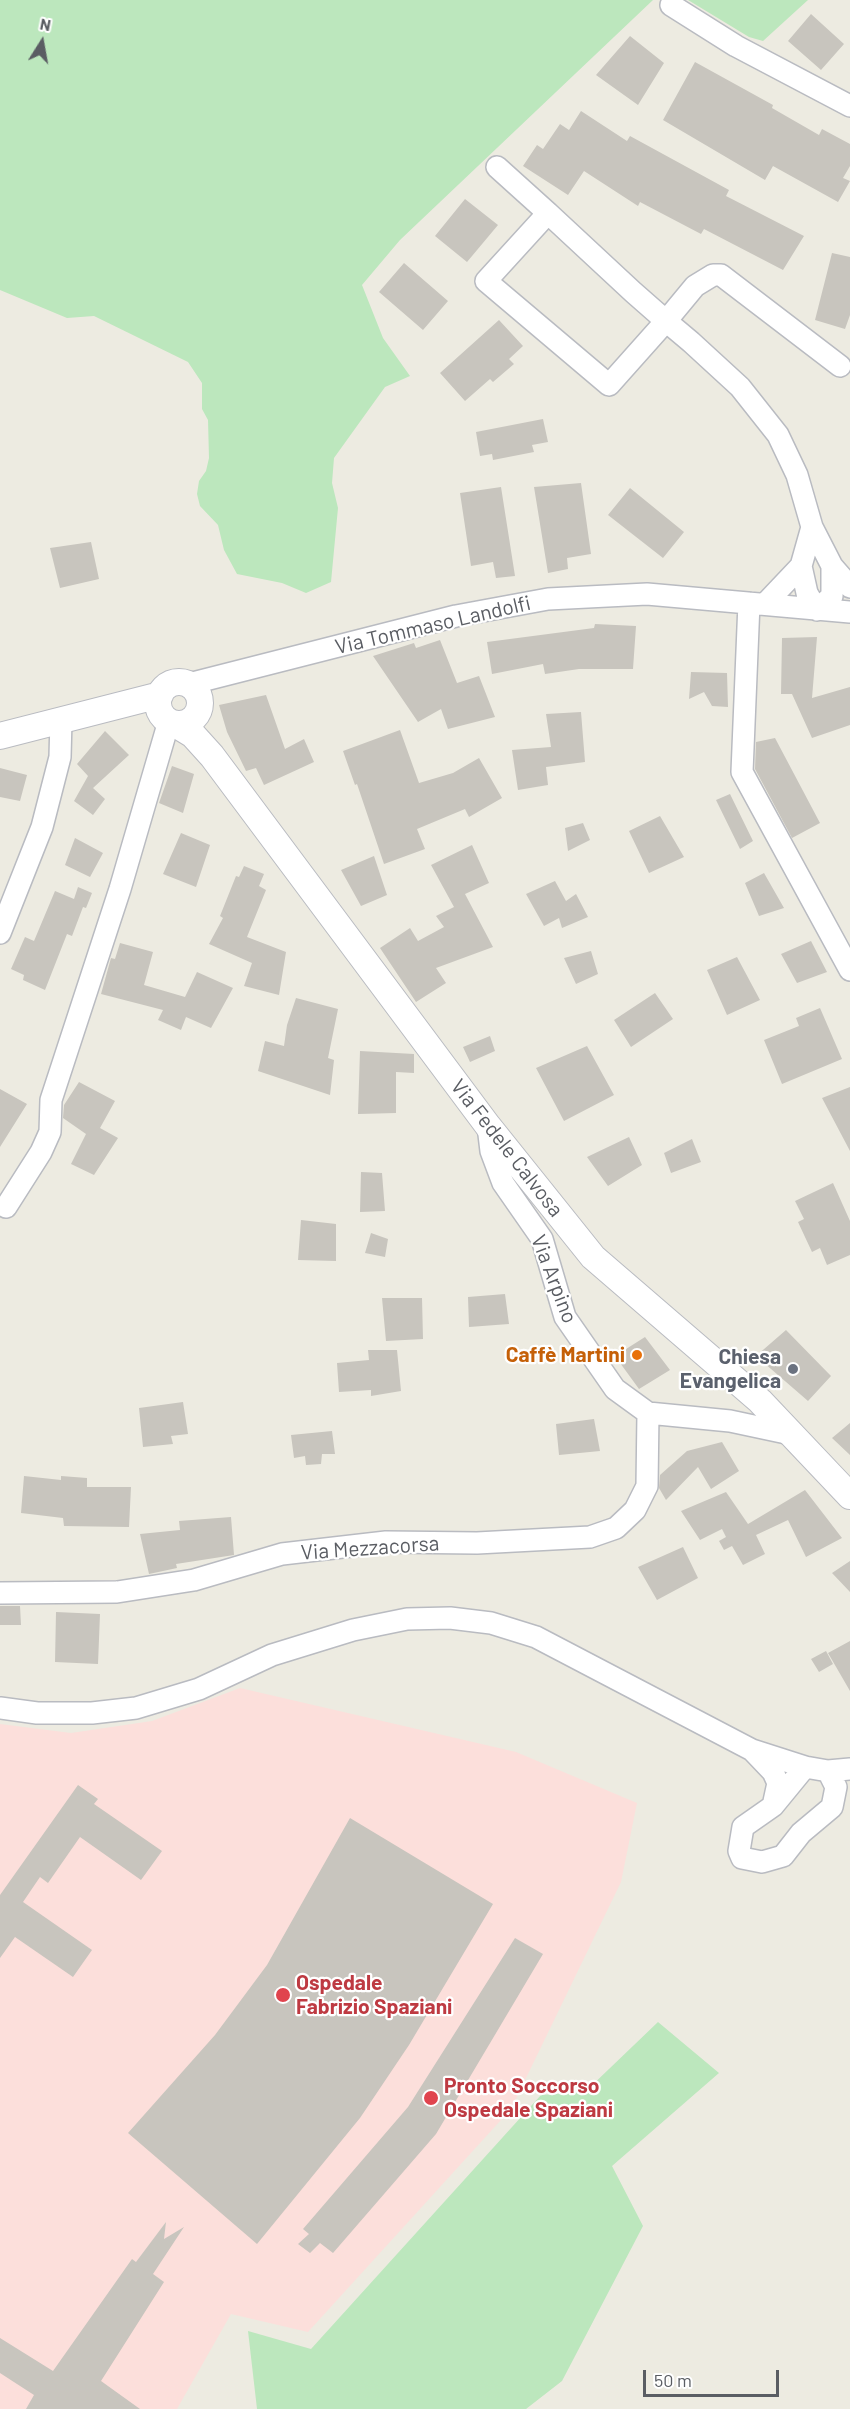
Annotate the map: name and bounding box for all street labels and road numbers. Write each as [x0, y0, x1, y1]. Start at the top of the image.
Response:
street label: Via Tommaso Landolfi [333, 590, 533, 660]
street label: Via Fedele Calvosa [445, 1074, 569, 1222]
street label: Via Arpino [526, 1231, 582, 1327]
street label: Via Mezzacorsa [300, 1531, 440, 1565]

